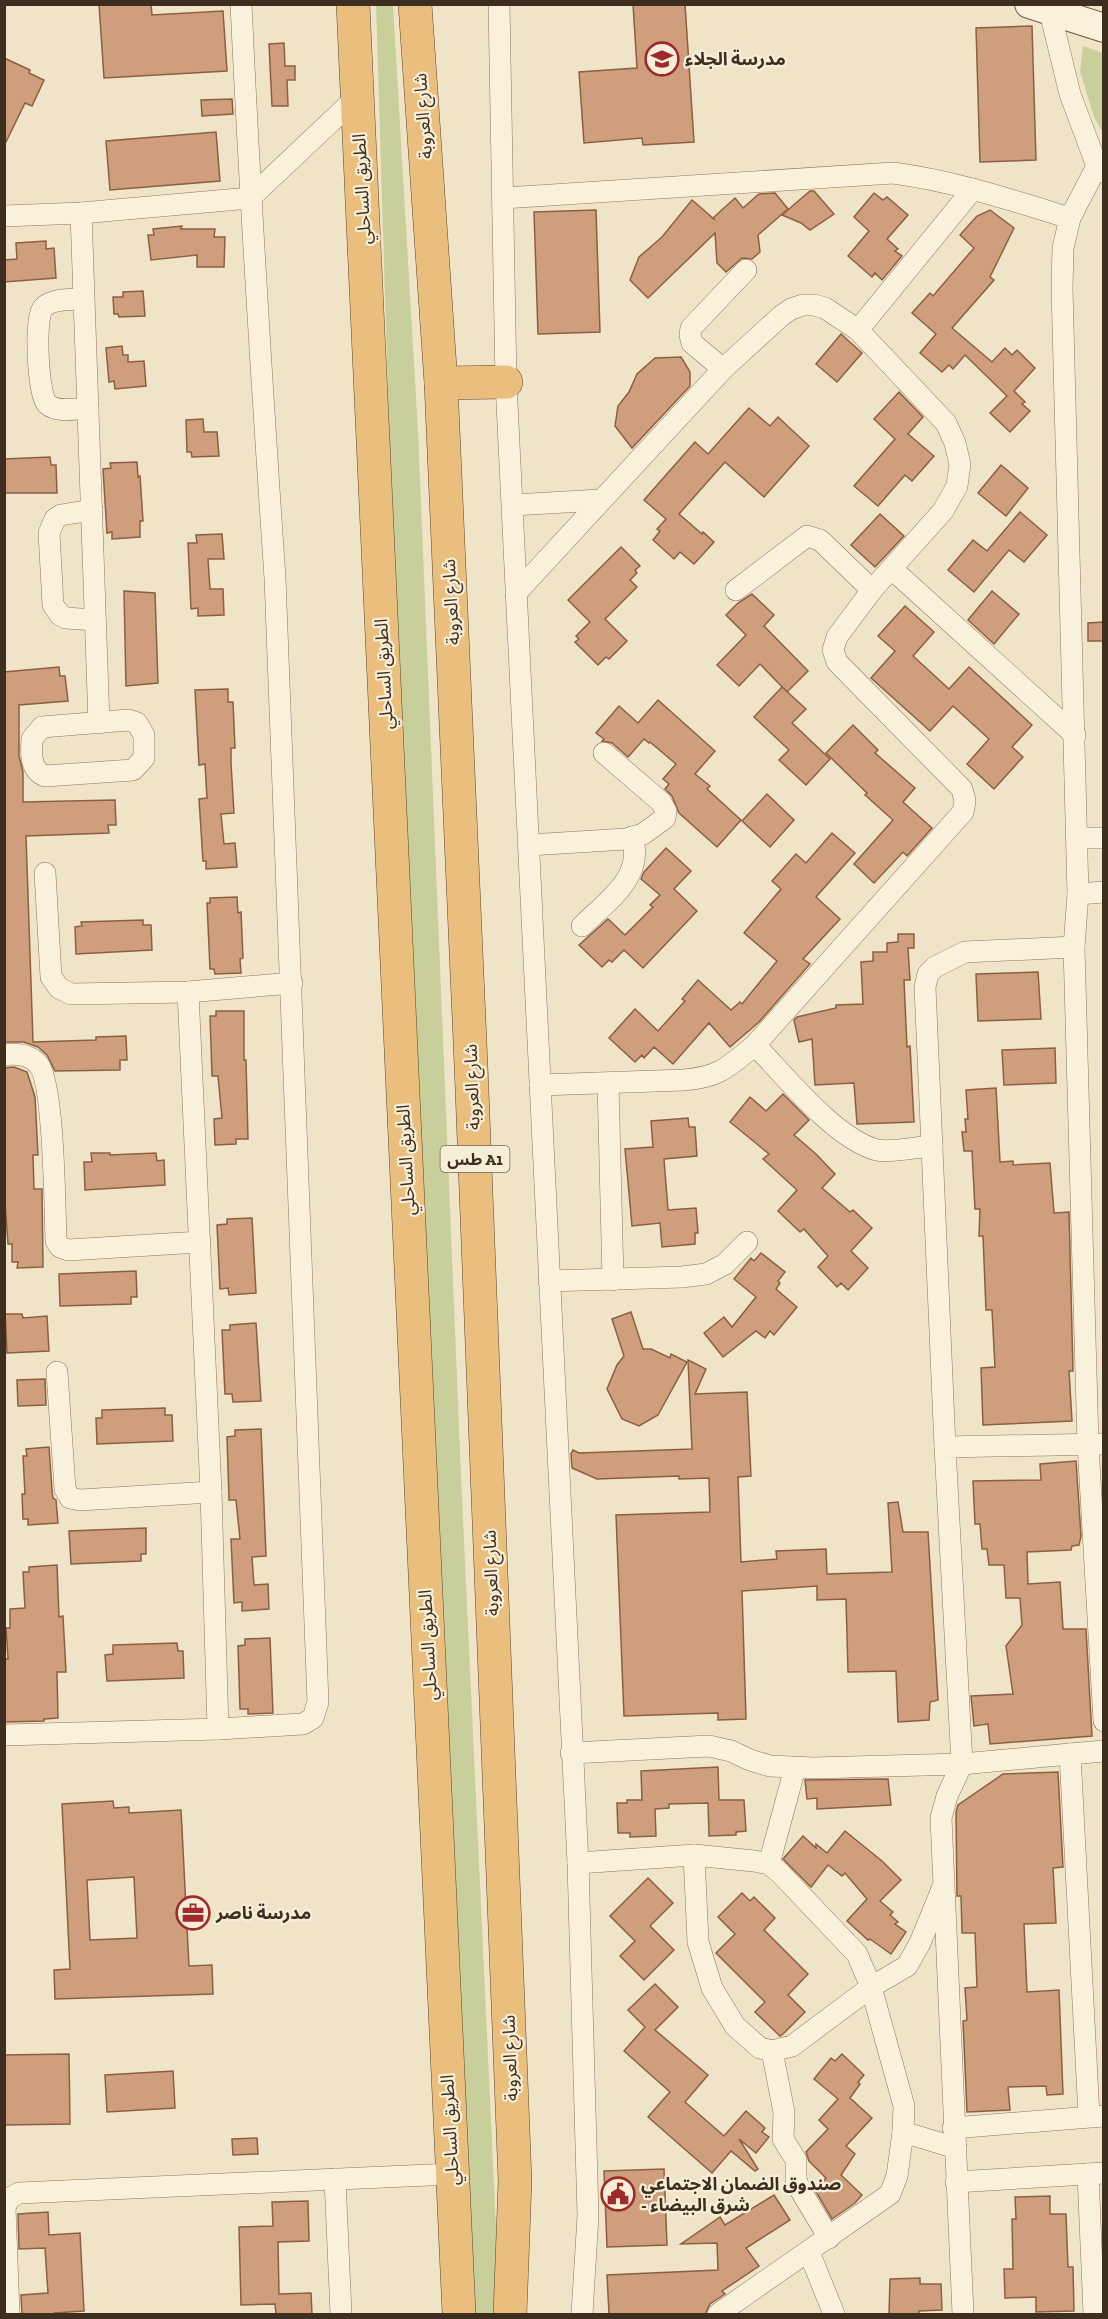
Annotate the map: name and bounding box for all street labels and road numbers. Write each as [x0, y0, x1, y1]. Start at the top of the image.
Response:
street label: شارع العروبة [409, 72, 440, 160]
street label: الطريق الساحلي [348, 133, 378, 245]
street label: شارع العروبة [438, 558, 467, 646]
street label: الطريق الساحلي [370, 618, 400, 730]
street label: شارع العروبة [460, 1043, 487, 1130]
street label: الطريق الساحلي [392, 1104, 422, 1216]
road number: طس A1 [440, 1146, 510, 1172]
street label: شارع العروبة [479, 1529, 506, 1616]
street label: الطريق الساحلي [414, 1589, 444, 1701]
street label: شارع العروبة [498, 2014, 525, 2101]
street label: الطريق الساحلي [436, 2074, 466, 2186]

